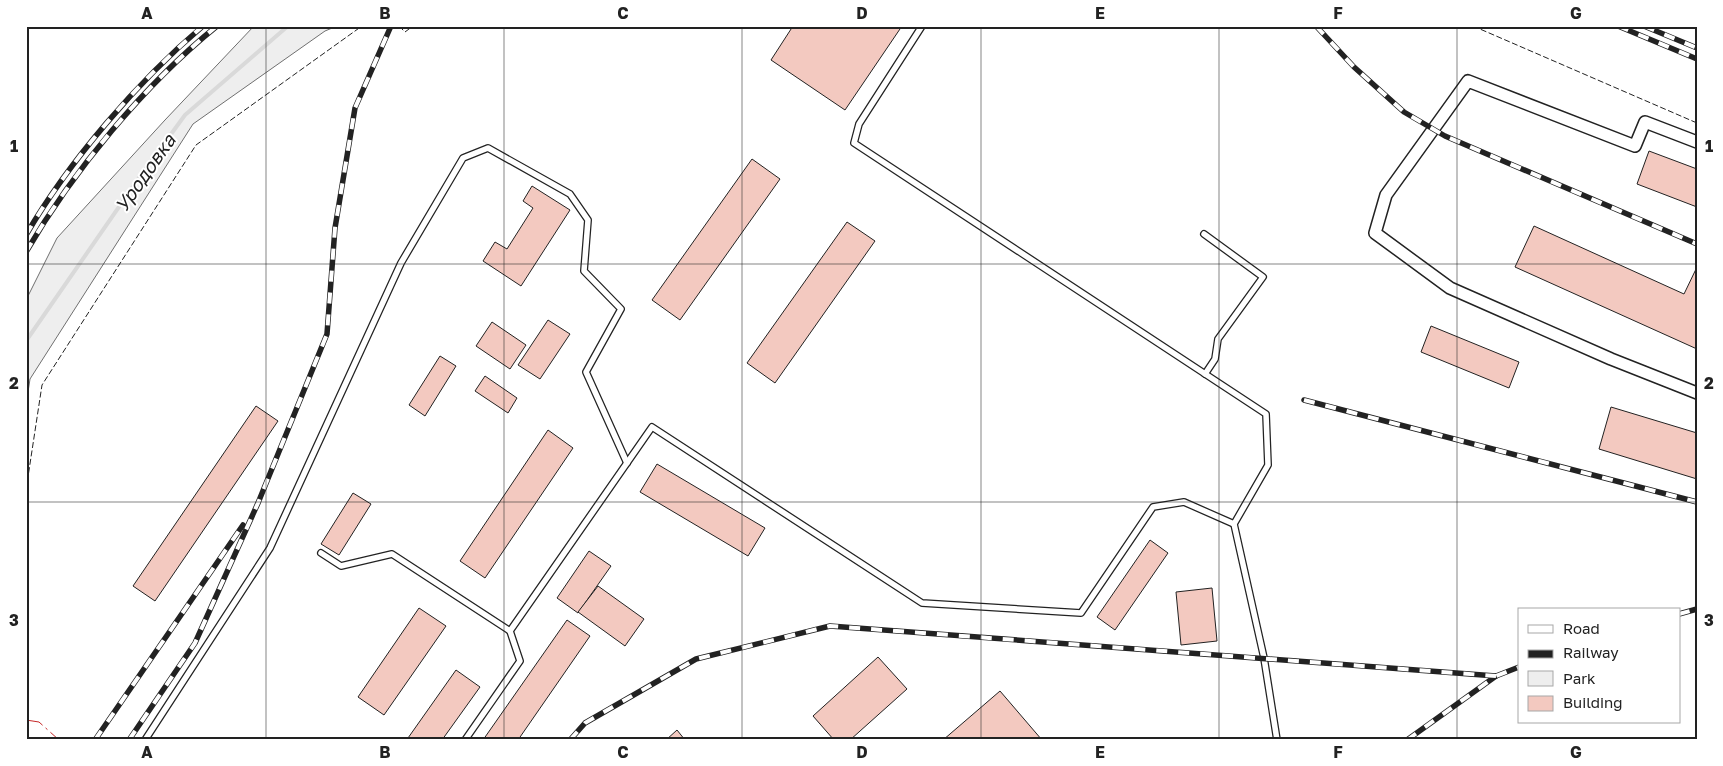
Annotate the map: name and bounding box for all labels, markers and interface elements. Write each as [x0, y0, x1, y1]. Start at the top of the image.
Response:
text: A [141, 3, 153, 23]
text: B [379, 3, 391, 23]
text: C [617, 3, 629, 23]
text: D [856, 3, 868, 23]
text: E [1095, 3, 1105, 23]
text: F [1333, 3, 1343, 23]
text: G [1570, 3, 1582, 23]
water label: Уродовка [109, 128, 181, 216]
text: 1 [10, 136, 18, 156]
text: 1 [1705, 136, 1713, 156]
text: 2 [9, 373, 19, 393]
text: 2 [1704, 373, 1714, 393]
legend [1518, 608, 1680, 724]
text: 3 [9, 610, 19, 630]
text: 3 [1704, 610, 1714, 630]
text: Road [1563, 619, 1600, 637]
text: Railway [1563, 643, 1619, 661]
text: Park [1563, 669, 1596, 687]
text: Building [1563, 693, 1623, 711]
text: A [141, 742, 153, 762]
text: B [379, 742, 391, 762]
text: C [617, 742, 629, 762]
text: D [856, 742, 868, 762]
text: E [1095, 742, 1105, 762]
text: F [1333, 742, 1343, 762]
text: G [1570, 742, 1582, 762]

